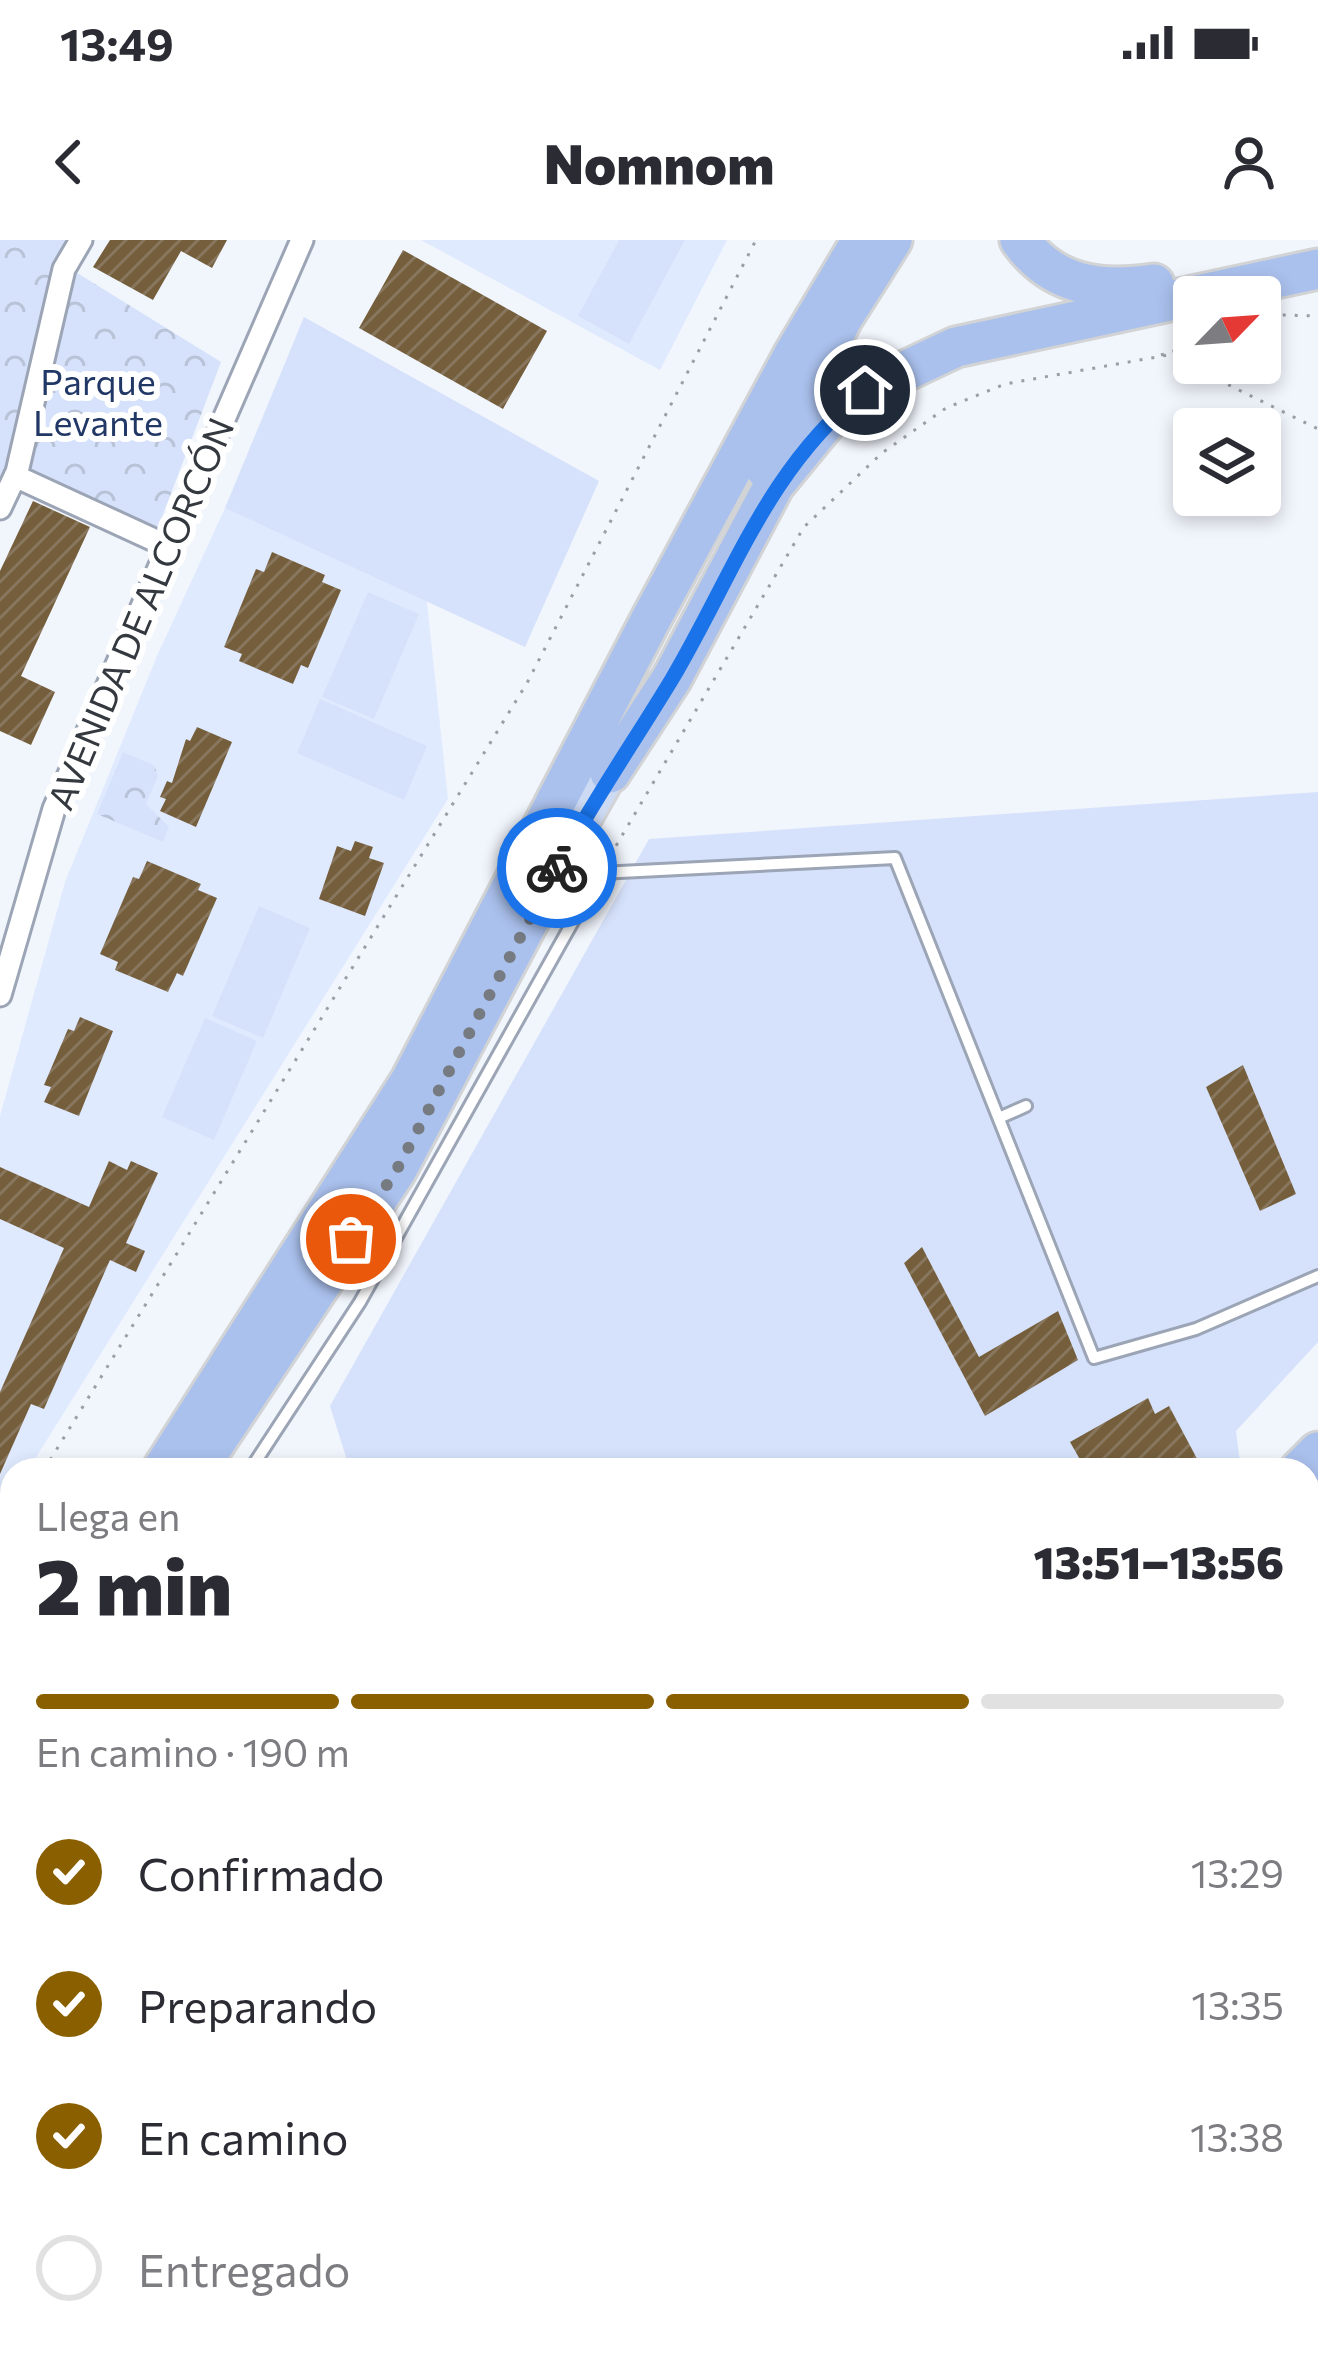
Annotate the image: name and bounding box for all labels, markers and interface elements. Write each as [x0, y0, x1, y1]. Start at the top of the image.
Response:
text: 13:49 [60, 15, 174, 70]
icon: back [36, 129, 102, 195]
text: Nomnom [544, 129, 774, 195]
icon: person [1216, 129, 1282, 195]
north arrow [1173, 276, 1281, 384]
map controls [1173, 276, 1281, 516]
pin [814, 339, 916, 441]
icon: home [832, 357, 898, 423]
park label: Parque Levante [33, 358, 163, 443]
button: layers [1173, 408, 1281, 516]
street label: AVENIDA DE ALCORCÓN [36, 411, 242, 815]
courier [497, 808, 617, 928]
icon: bike [524, 835, 590, 901]
pin [300, 1188, 402, 1290]
icon: bag [318, 1206, 384, 1272]
text: Llega en [36, 1491, 180, 1539]
text: 13:51–13:56 [1034, 1533, 1284, 1588]
text: 2 min [36, 1536, 232, 1631]
text: En camino · 190 m [36, 1727, 350, 1775]
icon: check [36, 1839, 102, 1905]
text: Confirmado [138, 1845, 385, 1900]
text: 13:29 [1191, 1848, 1284, 1896]
icon: check [36, 1971, 102, 2037]
text: Preparando [138, 1977, 377, 2032]
text: 13:35 [1191, 1980, 1284, 2028]
icon: check [36, 2103, 102, 2169]
text: En camino [138, 2109, 348, 2164]
text: 13:38 [1190, 2112, 1284, 2160]
text: Entregado [138, 2241, 350, 2296]

